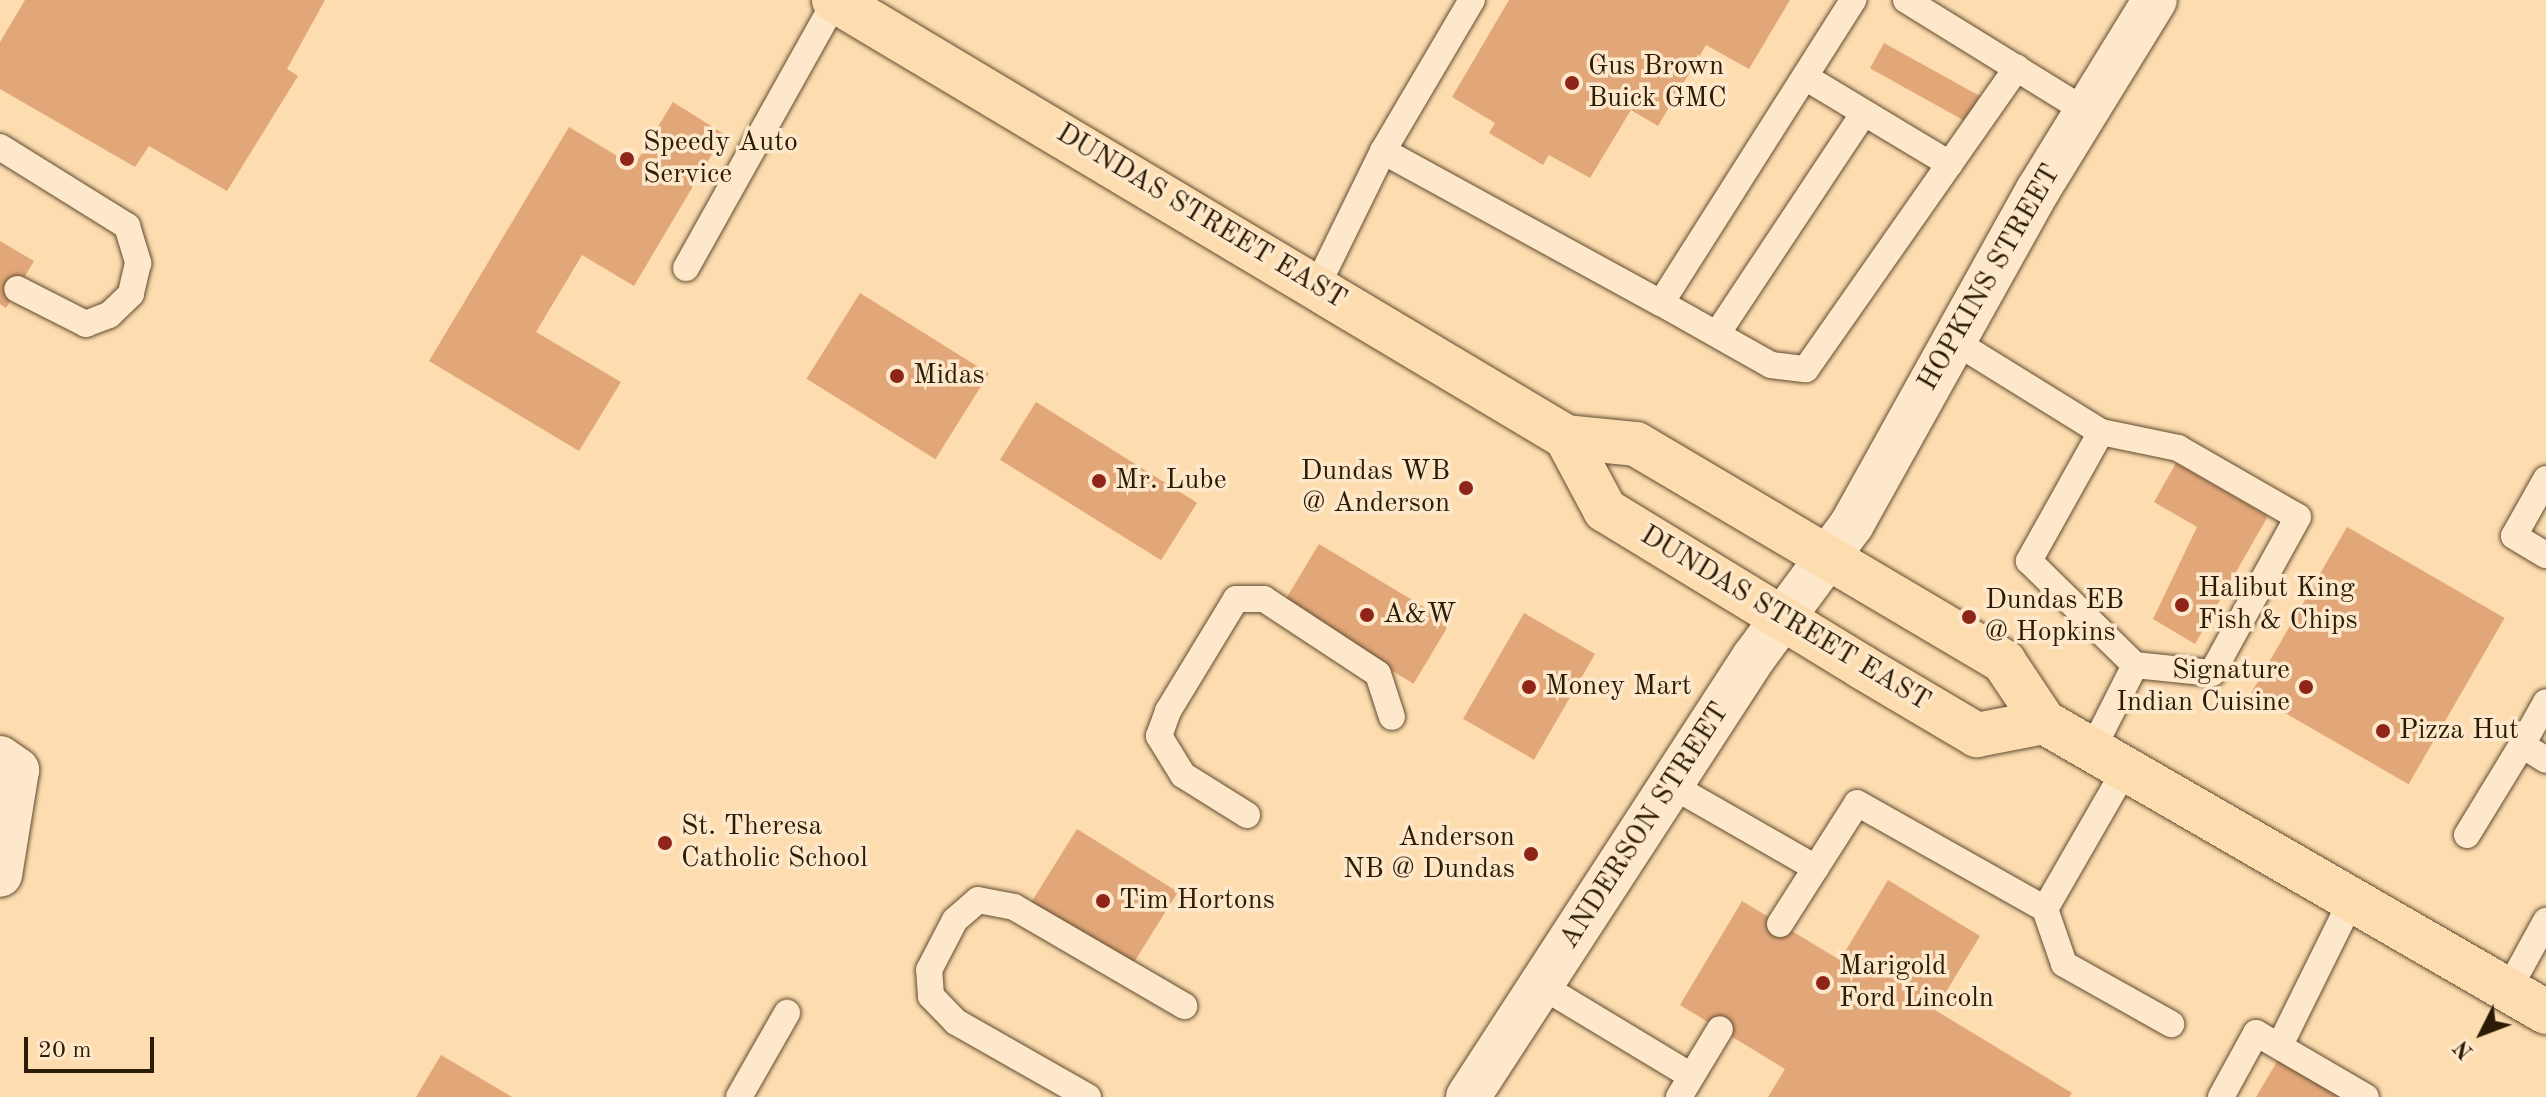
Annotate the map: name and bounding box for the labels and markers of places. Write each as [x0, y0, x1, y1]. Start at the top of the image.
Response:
place label: Gus Brown Buick GMC [1588, 50, 1727, 116]
marker: Gus Brown Buick GMC [1563, 74, 1581, 92]
place label: Speedy Auto Service [643, 126, 798, 192]
marker: Speedy Auto Service [618, 150, 636, 168]
place label: Midas [913, 359, 985, 393]
marker: Midas [888, 367, 906, 385]
place label: Dundas WB @ Anderson [1300, 455, 1450, 521]
place label: Mr. Lube [1115, 464, 1227, 498]
marker: Mr. Lube [1090, 472, 1108, 490]
marker: Dundas WB @ Anderson [1457, 479, 1475, 497]
place label: Halibut King Fish & Chips [2198, 572, 2358, 638]
place label: Dundas EB @ Hopkins [1985, 584, 2124, 650]
marker: Halibut King Fish & Chips [2173, 596, 2191, 614]
place label: A&W [1383, 598, 1456, 632]
marker: A&W [1358, 606, 1376, 624]
marker: Dundas EB @ Hopkins [1960, 608, 1978, 626]
place label: Signature Indian Cuisine [2116, 654, 2290, 720]
place label: Money Mart [1545, 670, 1692, 704]
marker: Money Mart [1520, 678, 1538, 696]
marker: Signature Indian Cuisine [2297, 678, 2315, 696]
place label: Pizza Hut [2399, 714, 2519, 748]
marker: Pizza Hut [2374, 722, 2392, 740]
place label: St. Theresa Catholic School [681, 810, 868, 876]
place label: Anderson NB @ Dundas [1343, 821, 1515, 887]
marker: St. Theresa Catholic School [656, 834, 674, 852]
marker: Anderson NB @ Dundas [1522, 845, 1540, 863]
place label: Tim Hortons [1119, 884, 1275, 918]
marker: Tim Hortons [1094, 892, 1112, 910]
place label: Marigold Ford Lincoln [1839, 950, 1994, 1016]
marker: Marigold Ford Lincoln [1814, 974, 1832, 992]

